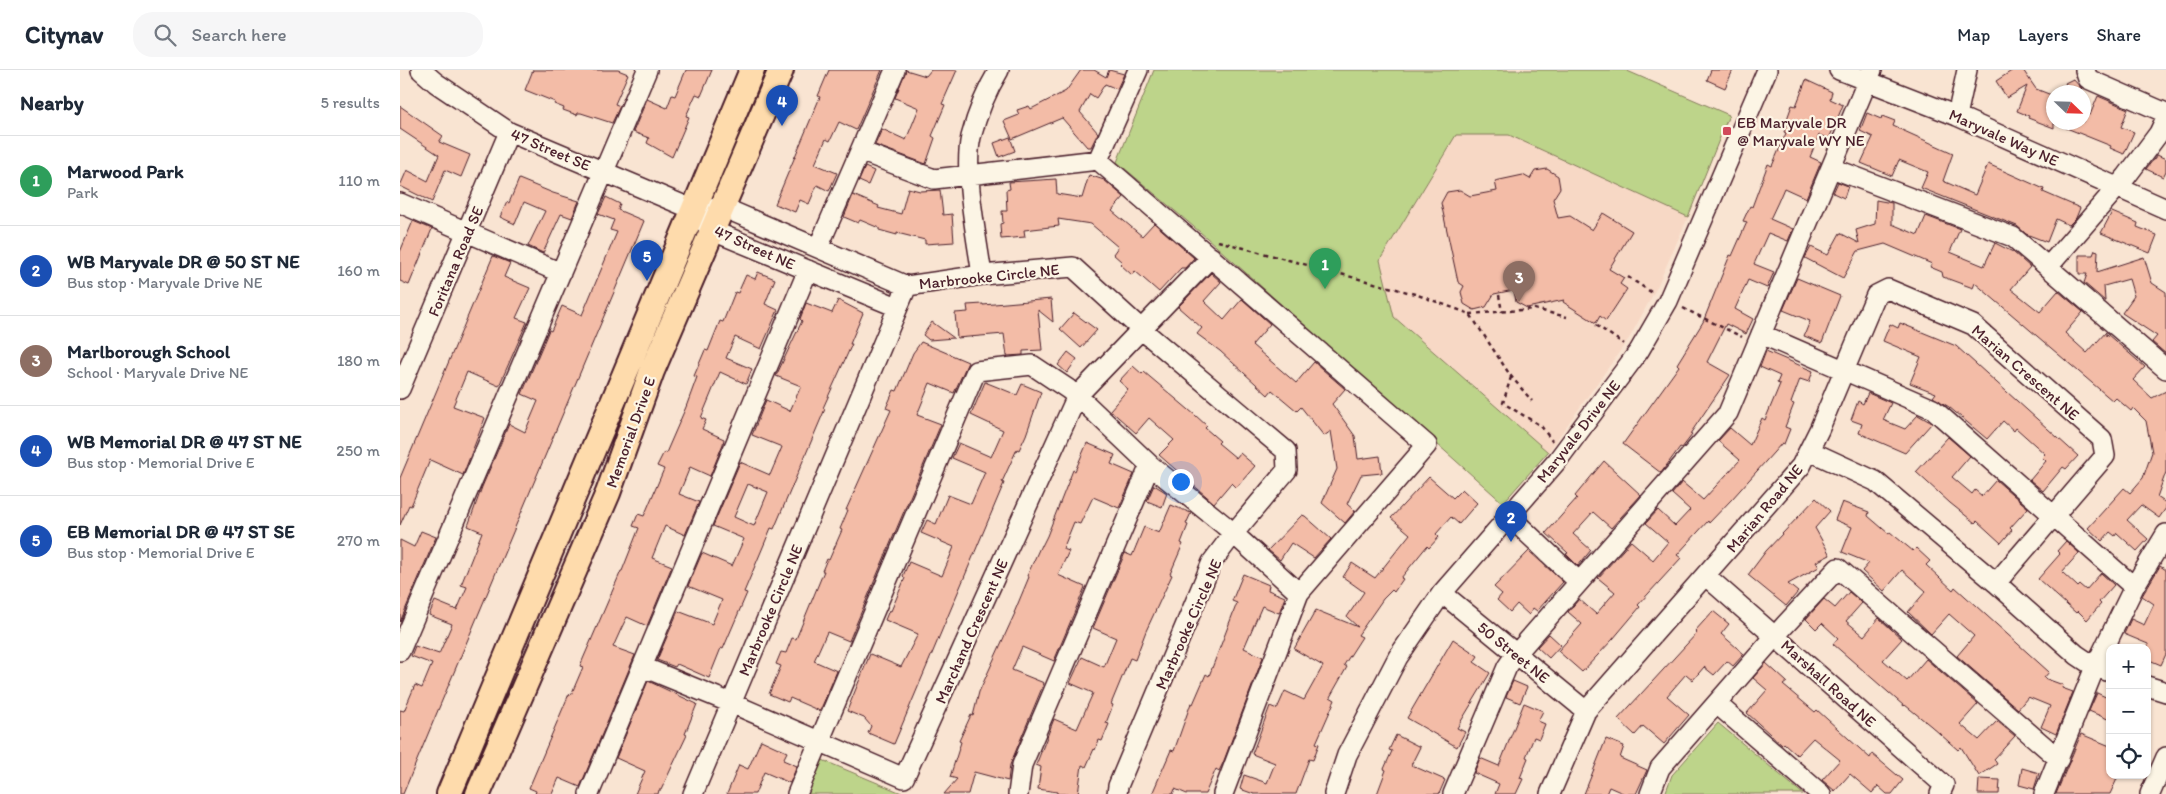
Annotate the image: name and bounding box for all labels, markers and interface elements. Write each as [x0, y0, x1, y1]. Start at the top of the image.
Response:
search box [133, 12, 483, 57]
text: Citynav [25, 20, 103, 49]
icon: search [151, 21, 179, 49]
text: Search here [191, 23, 287, 46]
text: Map [1957, 24, 1990, 46]
text: Layers [2018, 24, 2068, 46]
text: Share [2096, 24, 2141, 46]
pin: 4 [766, 85, 798, 126]
north arrow [2046, 85, 2091, 130]
text: Nearby [20, 90, 84, 115]
text: 5 results [320, 93, 380, 112]
street label: Maryvale Way NE [1946, 105, 2062, 170]
place label: EB Maryvale DR @ Maryvale WY NE [1737, 113, 1865, 150]
street label: 47 Street SE [508, 124, 594, 175]
marker: EB Maryvale DR @ Maryvale WY NE [1721, 125, 1733, 137]
text: Marwood Park [67, 160, 184, 183]
text: 1 [32, 171, 40, 190]
text: 110 m [338, 171, 380, 190]
text: Park [67, 183, 98, 202]
street label: Foritana Road SE [424, 203, 487, 319]
street label: 47 Street NE [711, 221, 798, 274]
pin: 5 [631, 240, 663, 281]
pin: 1 [1309, 248, 1341, 289]
text: WB Maryvale DR @ 50 ST NE [67, 250, 300, 273]
street label: Marbrooke Circle NE [918, 260, 1060, 293]
text: 2 [32, 261, 40, 280]
text: 160 m [337, 261, 380, 280]
pin: 3 [1503, 261, 1535, 302]
text: Bus stop · Maryvale Drive NE [67, 273, 263, 292]
street label: Marian Crescent NE [1968, 320, 2083, 424]
text: Marlborough School [67, 340, 230, 363]
text: 3 [32, 351, 40, 370]
text: 180 m [337, 351, 380, 370]
text: School · Maryvale Drive NE [67, 363, 248, 382]
street label: Memorial Drive E [602, 374, 659, 490]
street label: Maryvale Drive NE [1532, 376, 1624, 486]
text: WB Memorial DR @ 47 ST NE [67, 430, 302, 453]
text: 4 [31, 441, 41, 460]
text: 250 m [336, 441, 380, 460]
text: Bus stop · Memorial Drive E [67, 453, 255, 472]
street label: Marian Road NE [1722, 460, 1807, 556]
your location [1168, 469, 1194, 495]
pin: 2 [1495, 501, 1527, 542]
text: EB Memorial DR @ 47 ST SE [67, 520, 295, 543]
text: 5 [32, 531, 40, 550]
text: 270 m [337, 531, 380, 550]
street label: Marbrooke Circle NE [734, 541, 807, 679]
text: Bus stop · Memorial Drive E [67, 543, 255, 562]
street label: Marchand Crescent NE [931, 556, 1012, 707]
street label: Marbrooke Circle NE [1151, 556, 1226, 692]
street label: 50 Street NE [1474, 618, 1554, 687]
street label: Marshall Road NE [1777, 636, 1880, 731]
map controls [2106, 644, 2151, 779]
button: + [2106, 644, 2151, 689]
button: − [2106, 689, 2151, 734]
button: locate [2106, 734, 2151, 779]

